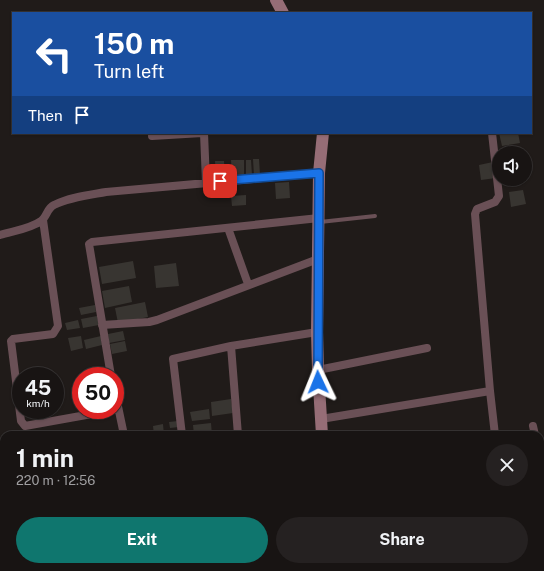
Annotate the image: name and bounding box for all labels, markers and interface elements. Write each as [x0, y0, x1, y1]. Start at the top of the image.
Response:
text: 150 m [94, 27, 174, 60]
icon: left [28, 28, 80, 80]
text: Turn left [94, 61, 164, 82]
icon: arrive [71, 104, 93, 126]
text: Then [28, 107, 63, 124]
map controls [492, 146, 532, 186]
button: sound [492, 146, 532, 186]
pin [203, 164, 237, 198]
icon: arrive [209, 170, 231, 192]
position arrow [297, 361, 339, 403]
speed limit sign: 50 [72, 367, 124, 419]
text: 45 [25, 376, 51, 400]
text: km/h [26, 397, 50, 409]
text: 1 min [16, 444, 74, 472]
button: close [486, 444, 528, 486]
text: 220 m · 12:56 [16, 473, 95, 488]
button: Exit [16, 517, 268, 563]
button: Share [276, 517, 528, 563]

